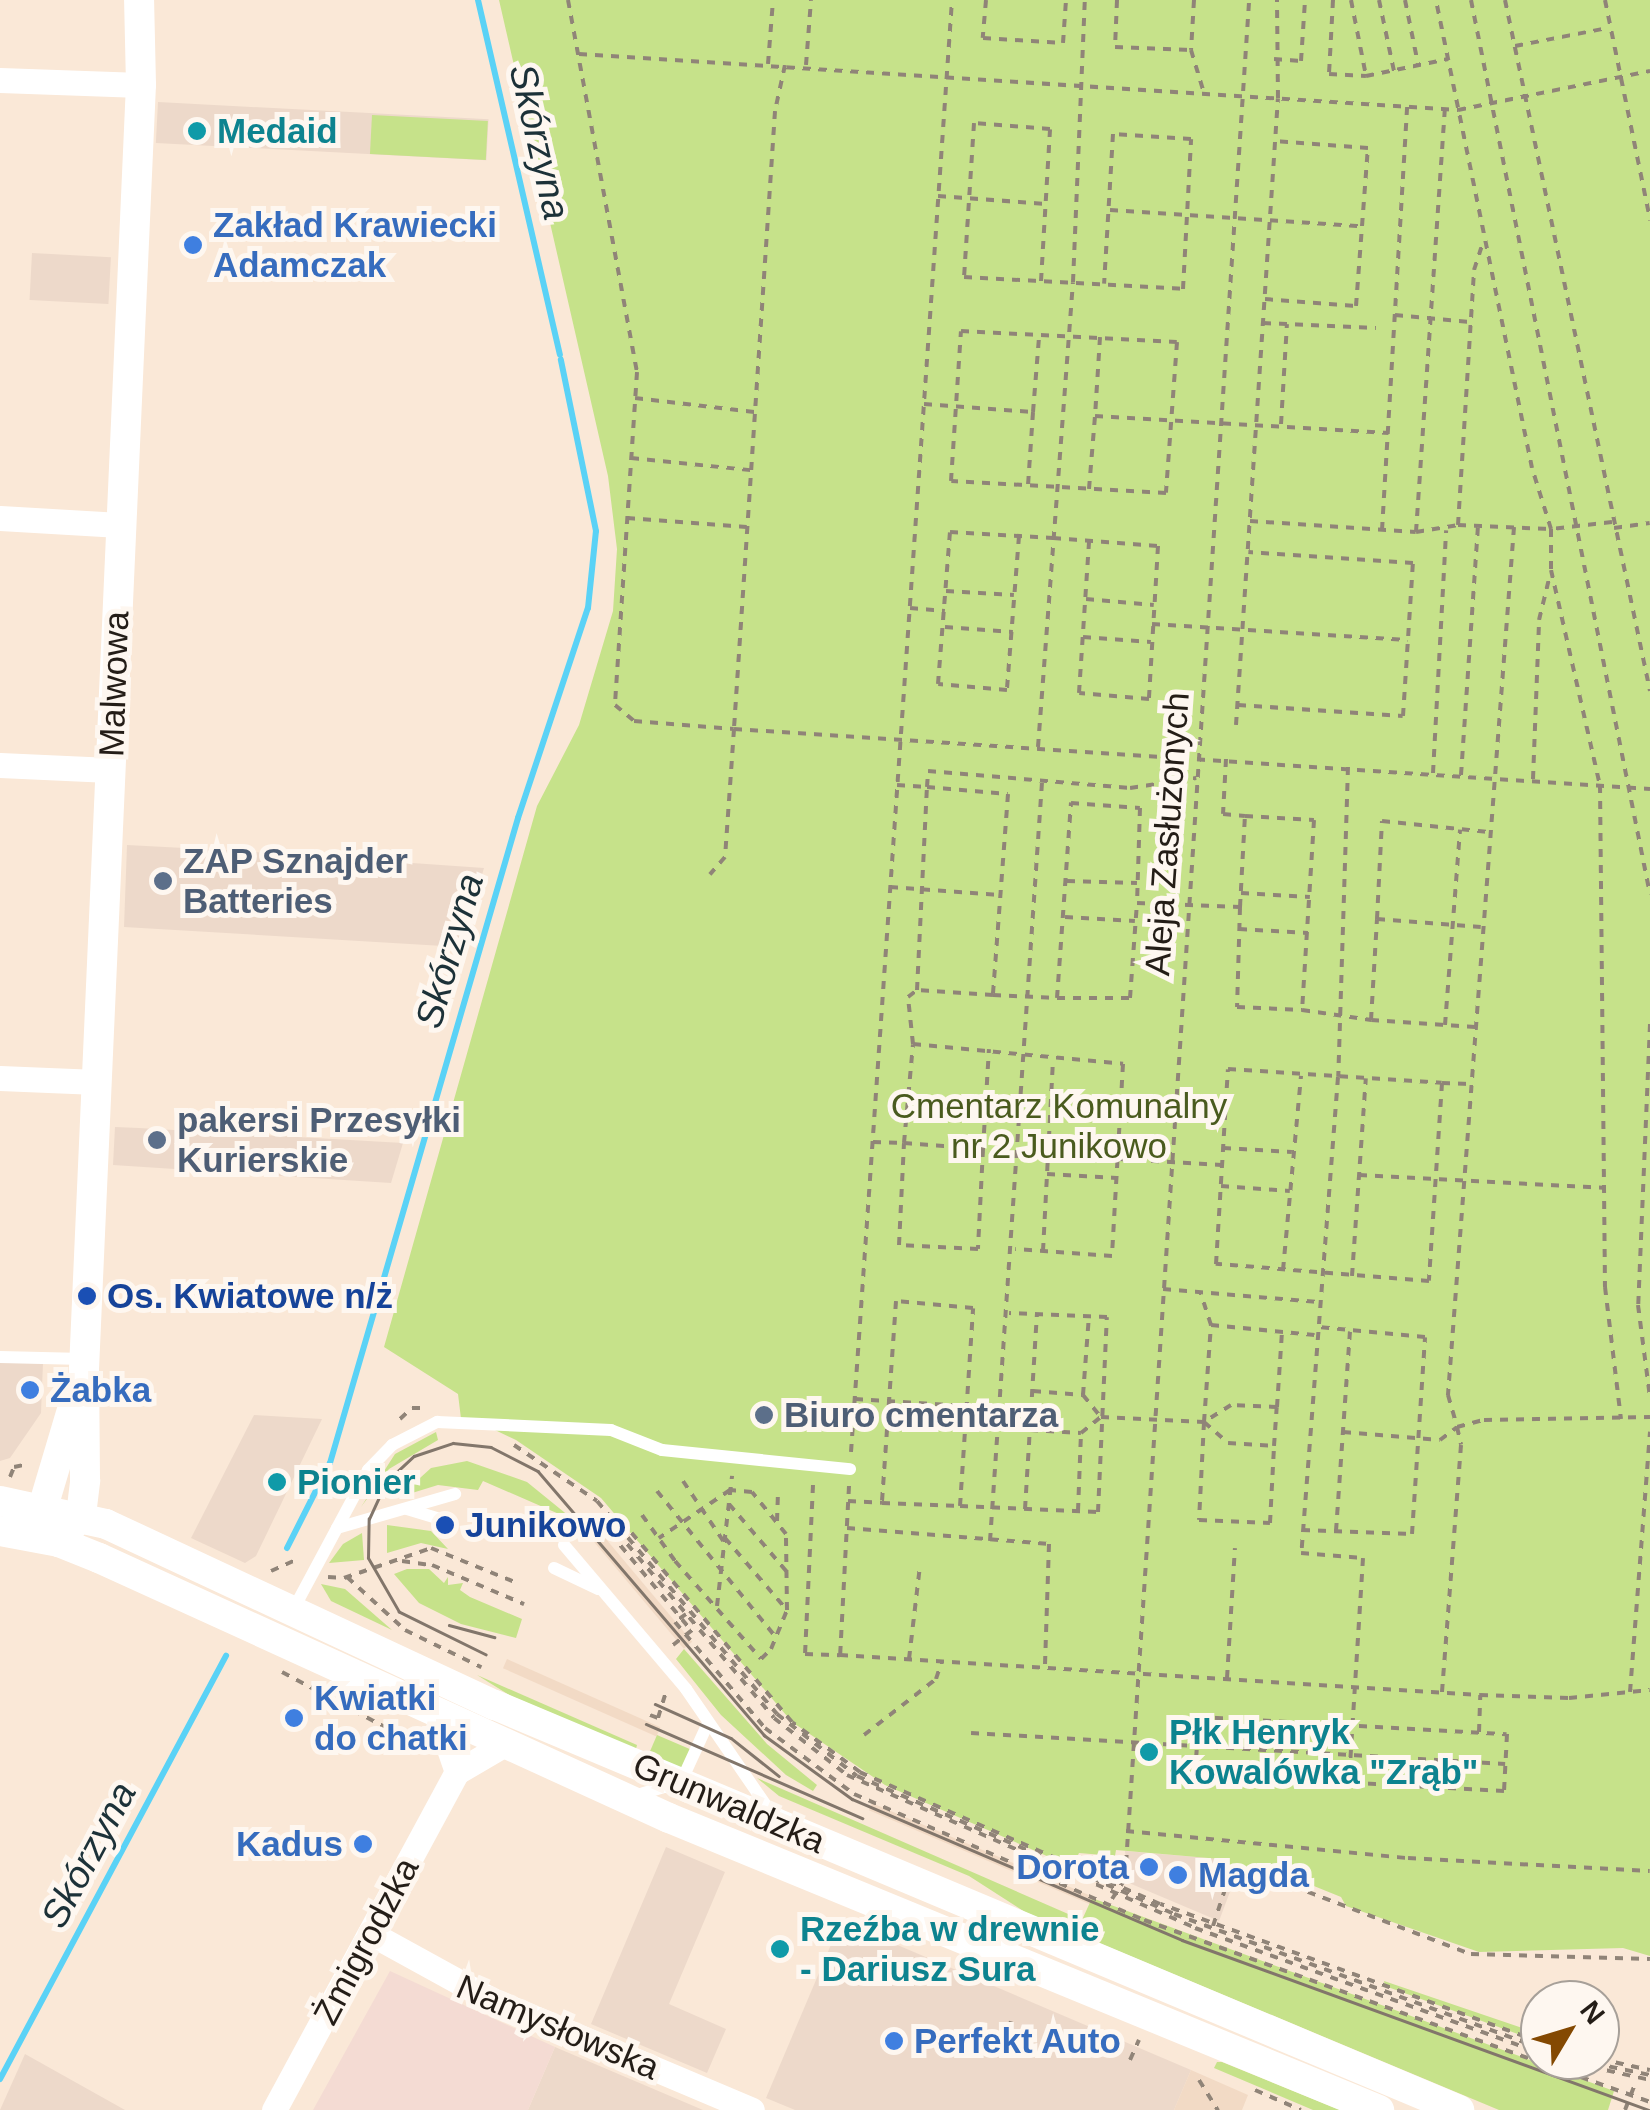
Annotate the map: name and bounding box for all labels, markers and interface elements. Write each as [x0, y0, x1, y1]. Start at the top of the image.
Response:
water label: Skórzyna [499, 60, 579, 224]
place label: Medaid [217, 110, 338, 152]
marker: Medaid [186, 120, 208, 142]
place label: Zakład Krawiecki Adamczak [213, 204, 497, 286]
marker: Zakład Krawiecki Adamczak [182, 234, 204, 256]
street label: Malwowa [90, 610, 138, 758]
street label: Aleja Zasłużonych [1136, 691, 1198, 977]
place label: ZAP Sznajder Batteries [183, 840, 409, 922]
water label: Skórzyna [406, 869, 494, 1033]
marker: ZAP Sznajder Batteries [152, 870, 174, 892]
park label: Cmentarz Komunalny nr 2 Junikowo [891, 1085, 1227, 1167]
place label: pakersi Przesyłki Kurierskie [177, 1099, 461, 1181]
marker: pakersi Przesyłki Kurierskie [146, 1129, 168, 1151]
place label: Os. Kwiatowe n/ż [107, 1275, 393, 1317]
marker: Os. Kwiatowe n/ż [76, 1285, 98, 1307]
place label: Żabka [50, 1369, 151, 1411]
marker: Żabka [19, 1379, 41, 1401]
place label: Biuro cmentarza [784, 1394, 1058, 1436]
marker: Biuro cmentarza [753, 1404, 775, 1426]
place label: Pionier [297, 1461, 416, 1503]
marker: Pionier [266, 1471, 288, 1493]
place label: Junikowo [465, 1504, 626, 1546]
marker: Junikowo [434, 1514, 456, 1536]
place label: Kwiatki do chatki [314, 1677, 468, 1759]
marker: Kwiatki do chatki [283, 1707, 305, 1729]
place label: Płk Henryk Kowalówka "Zrąb" [1169, 1711, 1478, 1793]
marker: Płk Henryk Kowalówka "Zrąb" [1138, 1741, 1160, 1763]
street label: Grunwaldzka [627, 1744, 831, 1862]
water label: Skórzyna [32, 1774, 146, 1936]
place label: Kadus [236, 1823, 343, 1865]
marker: Kadus [352, 1833, 374, 1855]
place label: Dorota [1016, 1846, 1129, 1888]
street label: Żmigrodzka [305, 1850, 427, 2032]
place label: Magda [1198, 1854, 1309, 1896]
marker: Dorota [1138, 1856, 1160, 1878]
marker: Magda [1167, 1864, 1189, 1886]
place label: Rzeźba w drewnie - Dariusz Sura [800, 1908, 1100, 1990]
marker: Rzeźba w drewnie - Dariusz Sura [769, 1938, 791, 1960]
street label: Namysłowska [450, 1965, 666, 2089]
north arrow [1520, 1980, 1620, 2080]
text: N [1574, 1995, 1611, 2030]
place label: Perfekt Auto [914, 2020, 1122, 2062]
marker: Perfekt Auto [883, 2030, 905, 2052]

